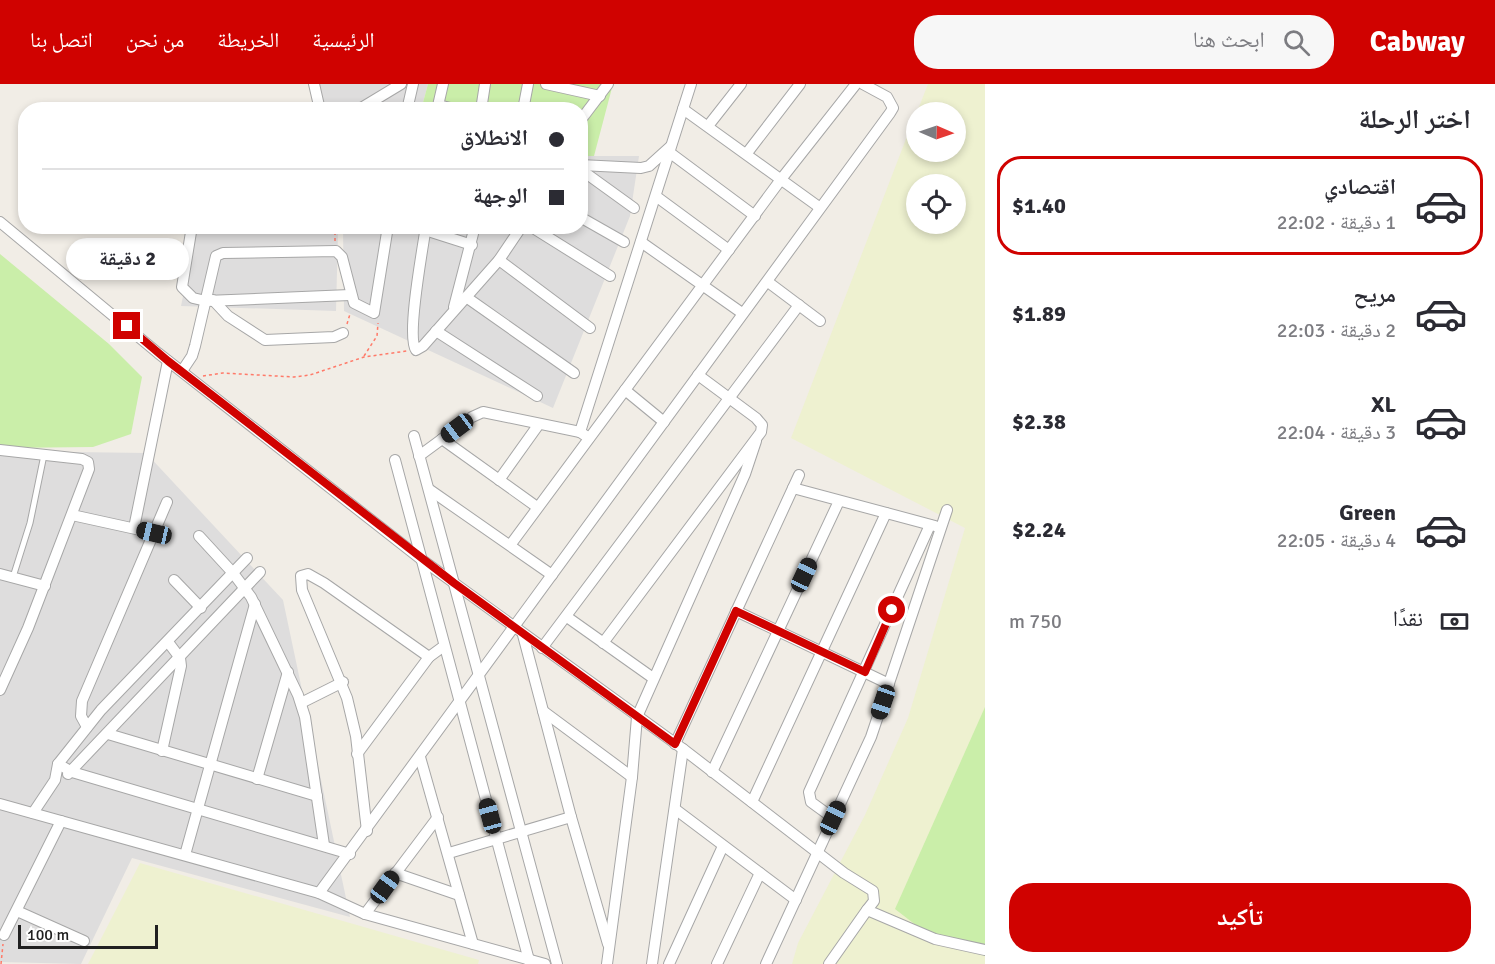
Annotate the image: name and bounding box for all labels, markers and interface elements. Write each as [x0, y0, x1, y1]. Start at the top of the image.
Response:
search box [914, 15, 1334, 69]
text: Cabway [1370, 25, 1465, 59]
text: ابحث هنا [1193, 26, 1265, 53]
icon: search [1280, 26, 1313, 59]
text: اتصل بنا [30, 27, 93, 53]
text: من نحن [126, 27, 184, 53]
text: الخريطة [217, 27, 279, 53]
text: الرئيسية [312, 27, 374, 53]
north arrow [906, 102, 966, 162]
map controls [906, 102, 966, 234]
text: اختر الرحلة [1359, 103, 1471, 136]
text: الانطلاق [460, 124, 528, 151]
text: اقتصادي [1324, 173, 1396, 200]
button: locate [906, 174, 966, 234]
icon: car [1414, 179, 1468, 233]
text: الوجهة [473, 182, 528, 209]
text: $1.40 [1012, 192, 1066, 219]
text: 1 دقيقة · 22:02 [1277, 210, 1396, 235]
callout: 2 دقيقة [66, 239, 188, 281]
text: 2 دقيقة [99, 246, 156, 271]
text: مريح [1353, 281, 1396, 308]
icon: car [1414, 287, 1468, 341]
text: $1.89 [1012, 300, 1066, 327]
route end [113, 312, 140, 339]
text: 2 دقيقة · 22:03 [1277, 318, 1396, 343]
text: XL [1371, 391, 1396, 418]
icon: car [1414, 395, 1468, 449]
text: $2.38 [1012, 408, 1066, 435]
car [437, 410, 477, 446]
text: 3 دقيقة · 22:04 [1277, 420, 1396, 445]
text: Green [1339, 499, 1396, 526]
icon: car [1414, 503, 1468, 557]
text: $2.24 [1012, 516, 1066, 543]
car [134, 520, 174, 546]
text: 4 دقيقة · 22:05 [1277, 528, 1396, 553]
car [788, 555, 820, 595]
route start [878, 596, 905, 623]
text: نقدًا [1393, 605, 1423, 632]
icon: cash [1438, 605, 1471, 638]
text: 750 m [1009, 609, 1062, 634]
car [869, 682, 897, 722]
car [477, 796, 503, 836]
car [817, 798, 849, 838]
car [367, 867, 403, 907]
button: تأكيد [1009, 883, 1471, 952]
scale bar [18, 922, 158, 950]
text: 100 m [27, 925, 69, 945]

